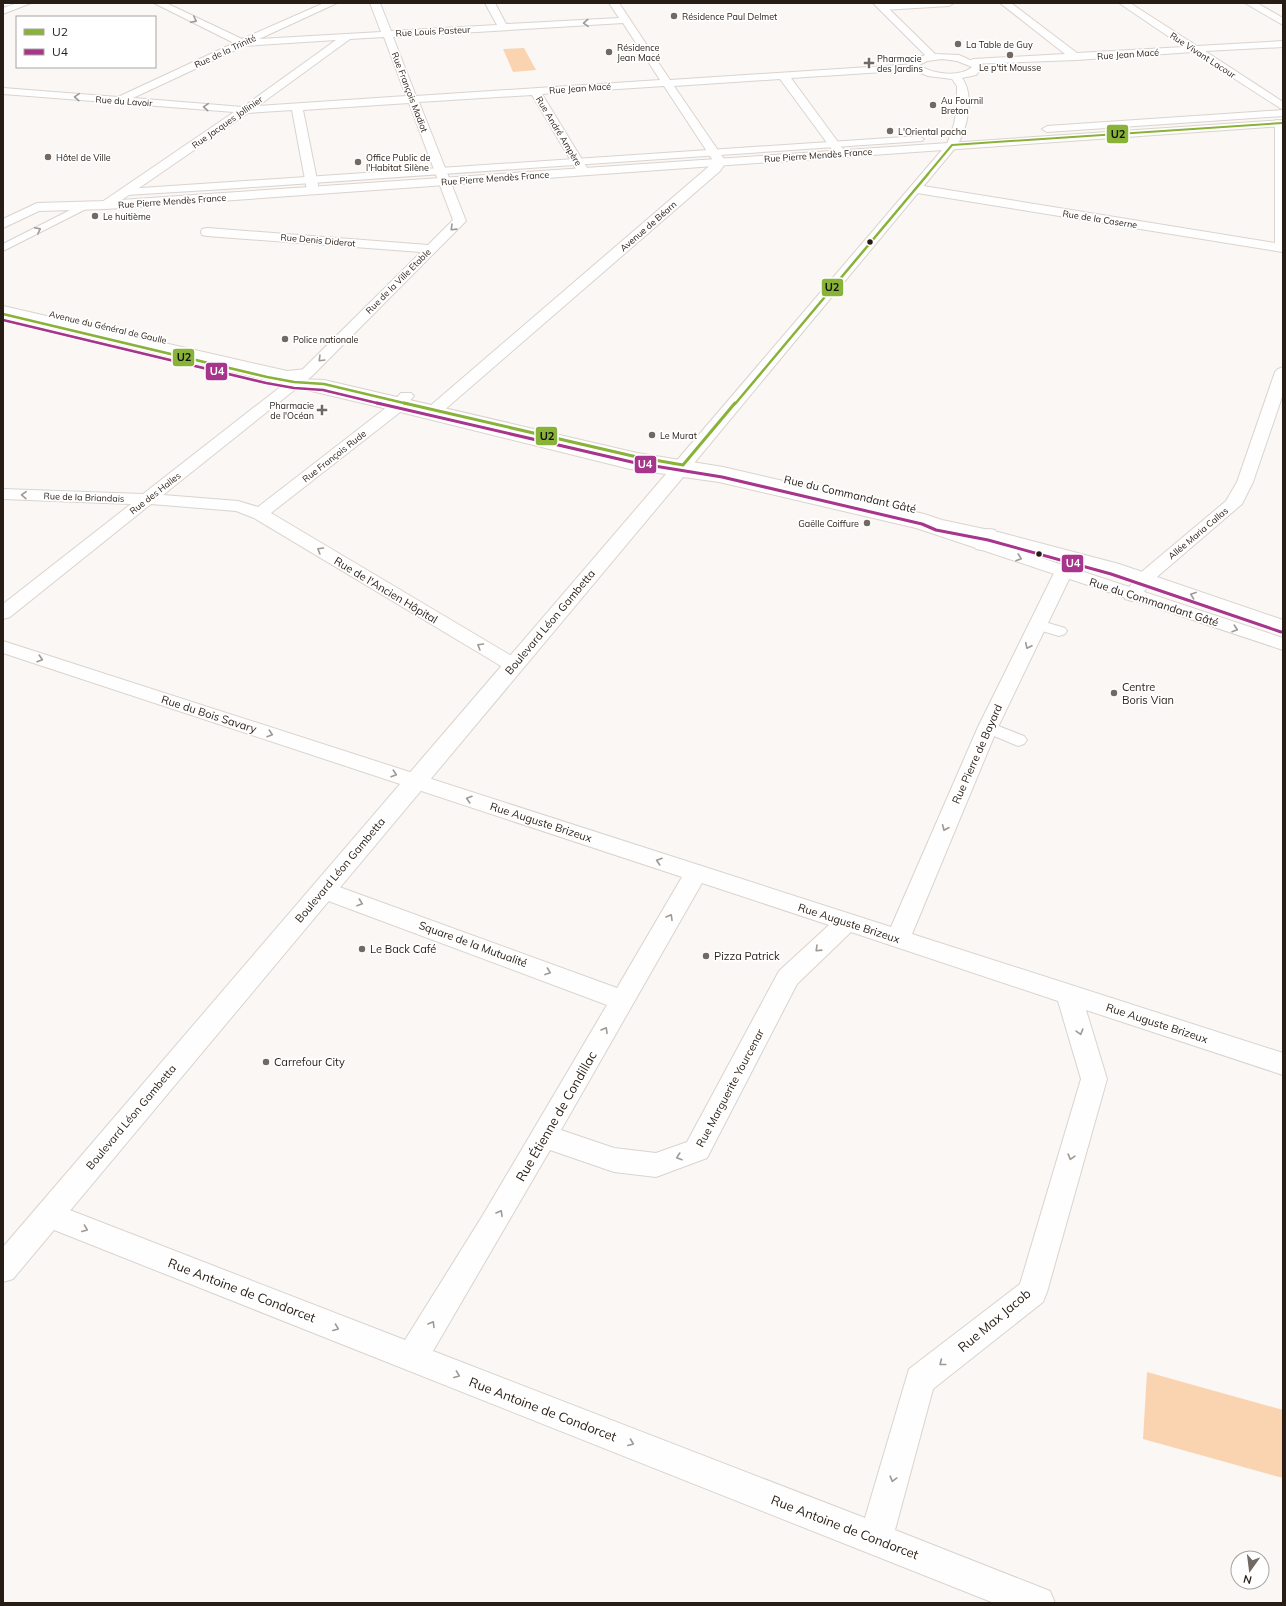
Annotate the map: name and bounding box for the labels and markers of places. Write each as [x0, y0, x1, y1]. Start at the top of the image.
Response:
marker: Résidence Paul Delmet [669, 11, 679, 21]
place label: Résidence Paul Delmet [682, 11, 777, 22]
marker: La Table de Guy [953, 39, 963, 49]
place label: La Table de Guy [966, 39, 1033, 51]
place label: Résidence Jean Macé [617, 42, 660, 63]
marker: Résidence Jean Macé [604, 47, 614, 57]
marker: Le p'tit Mousse [1005, 50, 1015, 60]
place label: Pharmacie des Jardins [877, 53, 923, 74]
marker: Pharmacie des Jardins [864, 58, 874, 68]
place label: Le p'tit Mousse [979, 62, 1041, 73]
place label: Au Fournil Breton [941, 95, 983, 116]
marker: Au Fournil Breton [928, 100, 938, 110]
marker: L'Oriental pacha [885, 126, 895, 136]
place label: L'Oriental pacha [898, 126, 966, 137]
marker: Hôtel de Ville [43, 152, 53, 162]
place label: Hôtel de Ville [56, 152, 111, 163]
place label: Office Public de l'Habitat Silène [366, 152, 431, 173]
marker: Office Public de l'Habitat Silène [353, 157, 363, 167]
marker: Le huitième [90, 211, 100, 221]
place label: Le huitième [103, 211, 151, 222]
unlabelled marker [865, 237, 875, 247]
marker: Police nationale [280, 334, 290, 344]
place label: Police nationale [293, 334, 359, 345]
place label: Pharmacie de l'Océan [269, 400, 314, 421]
marker: Pharmacie de l'Océan [317, 405, 327, 415]
marker: Le Murat [647, 430, 657, 440]
place label: Le Murat [660, 430, 697, 441]
place label: Gaëlle Coiffure [798, 518, 859, 529]
marker: Gaëlle Coiffure [862, 518, 872, 528]
unlabelled marker [1034, 549, 1044, 559]
place label: Centre Boris Vian [1122, 680, 1174, 707]
marker: Centre Boris Vian [1109, 688, 1119, 698]
place label: Le Back Café [370, 942, 436, 956]
marker: Le Back Café [357, 944, 367, 954]
place label: Pizza Patrick [714, 949, 780, 963]
marker: Pizza Patrick [701, 951, 711, 961]
place label: Carrefour City [274, 1055, 345, 1069]
marker: Carrefour City [261, 1057, 271, 1067]

